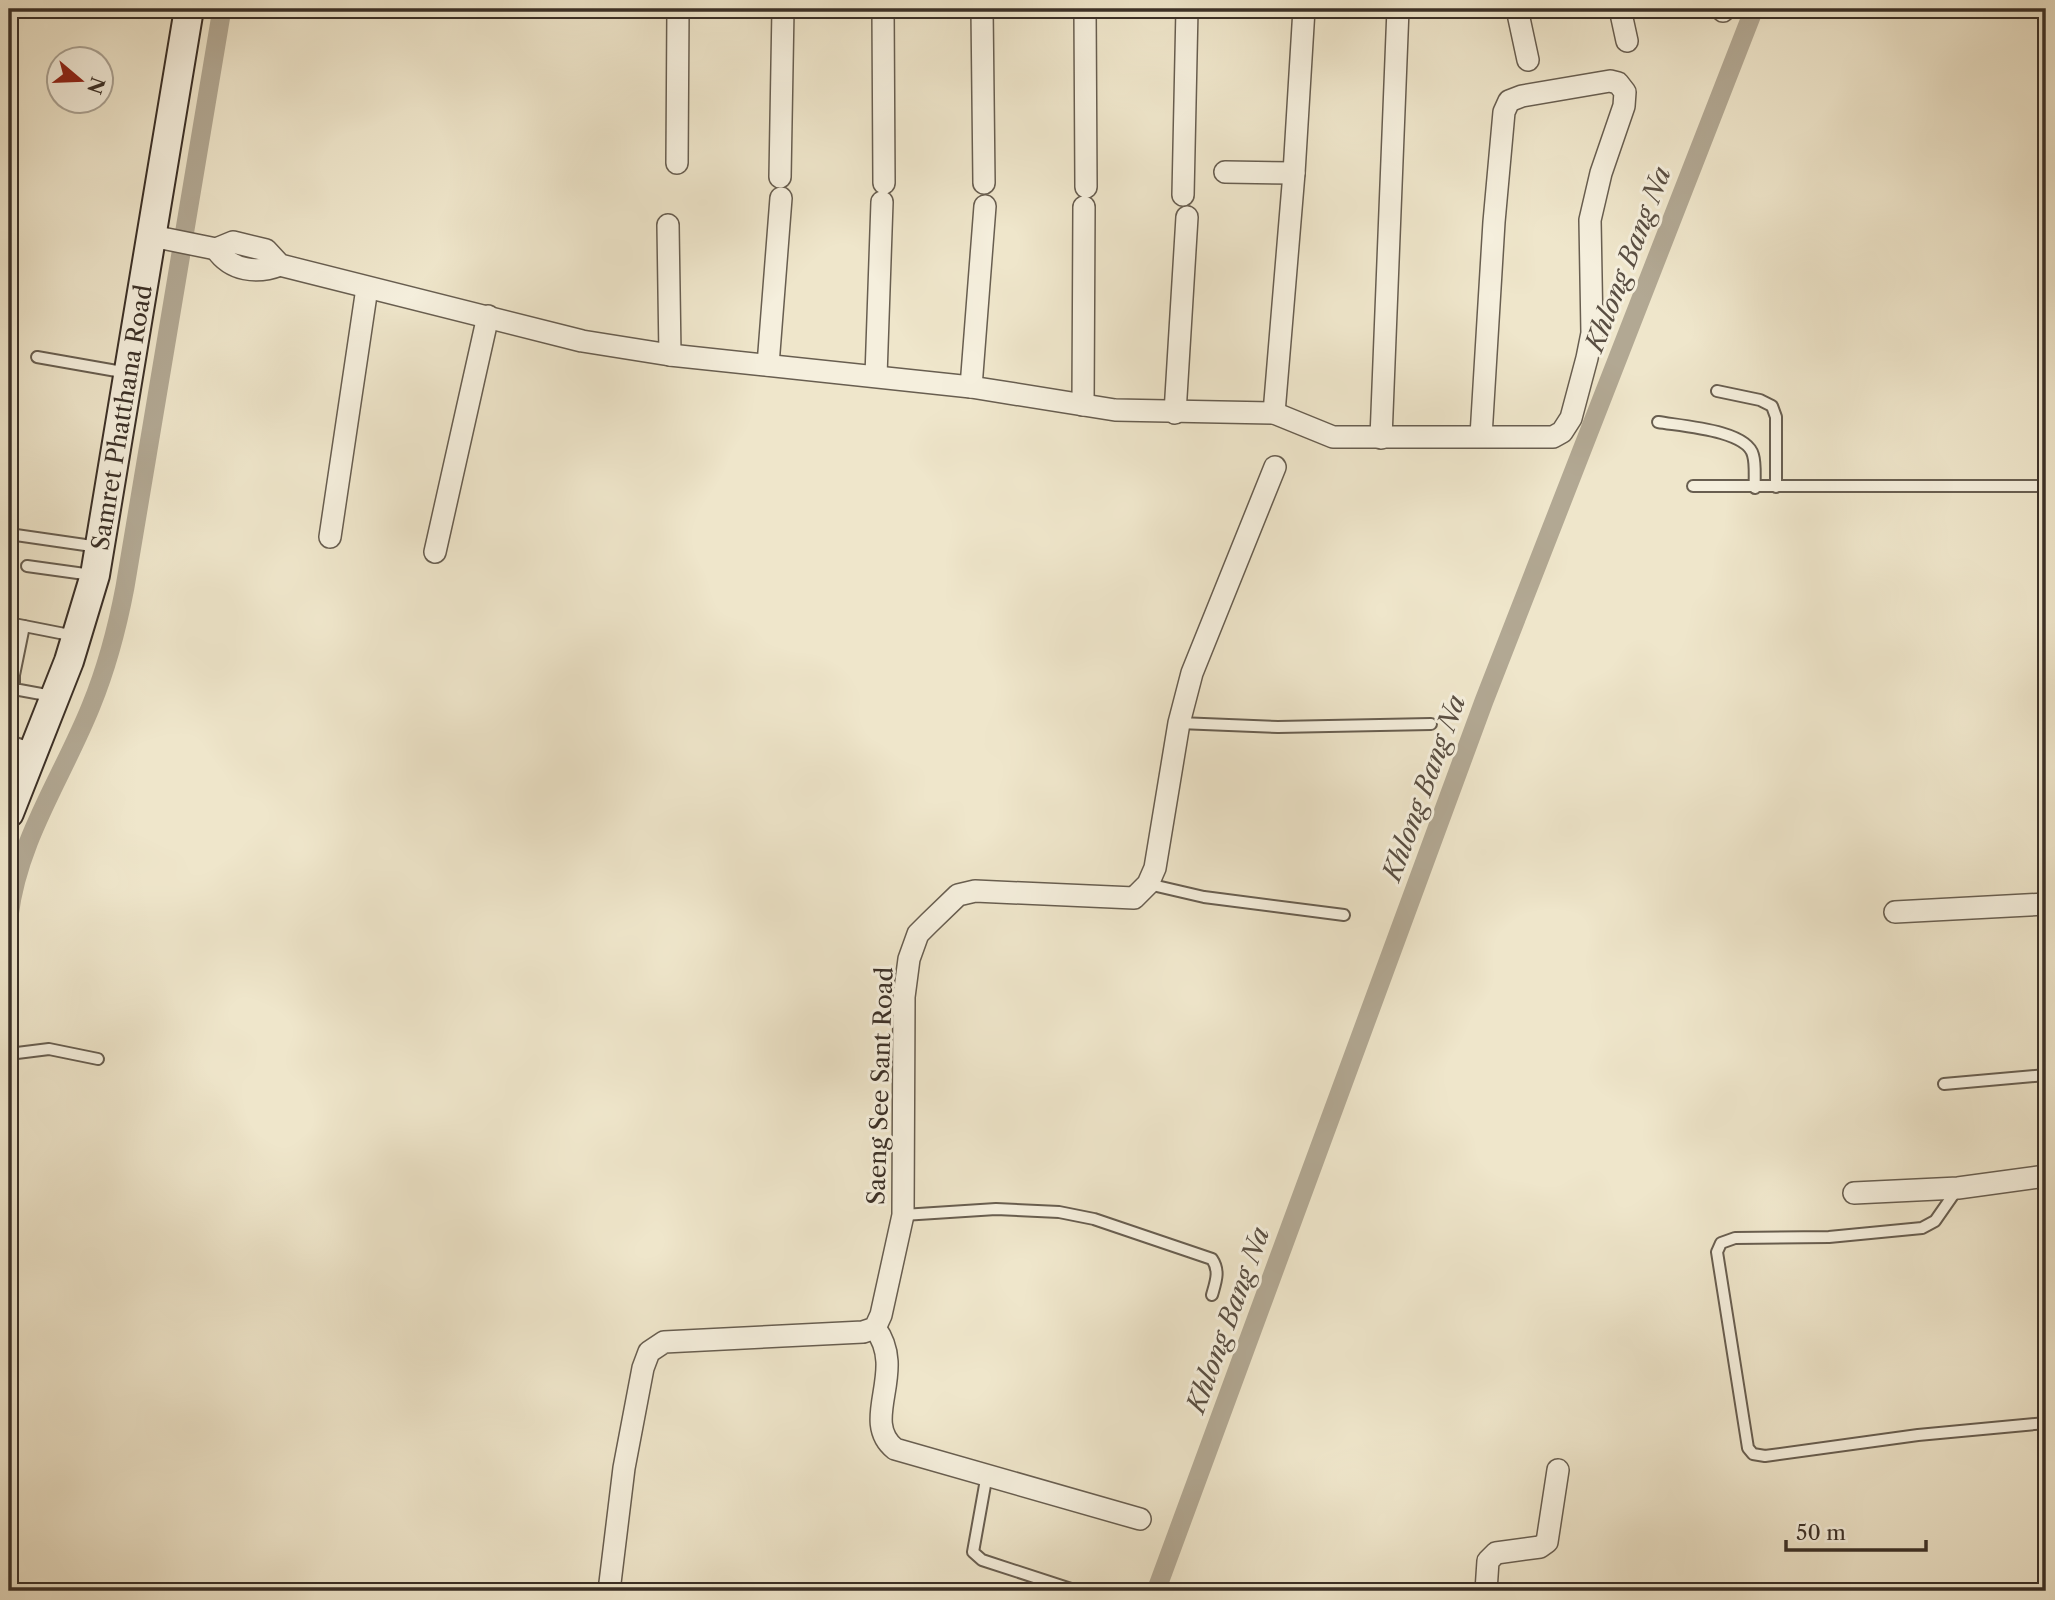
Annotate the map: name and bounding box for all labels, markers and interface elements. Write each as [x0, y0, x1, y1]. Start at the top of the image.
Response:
north arrow [46, 46, 116, 116]
text: N [82, 74, 109, 97]
water label: Khlong Bang Na [1577, 162, 1678, 358]
street label: Samret Phatthana Road [85, 282, 158, 552]
water label: Khlong Bang Na [1375, 690, 1473, 887]
street label: Saeng See Sant Road [861, 966, 899, 1206]
water label: Khlong Bang Na [1179, 1222, 1277, 1419]
scale bar [1786, 1509, 1926, 1553]
text: 50 m [1796, 1520, 1846, 1545]

